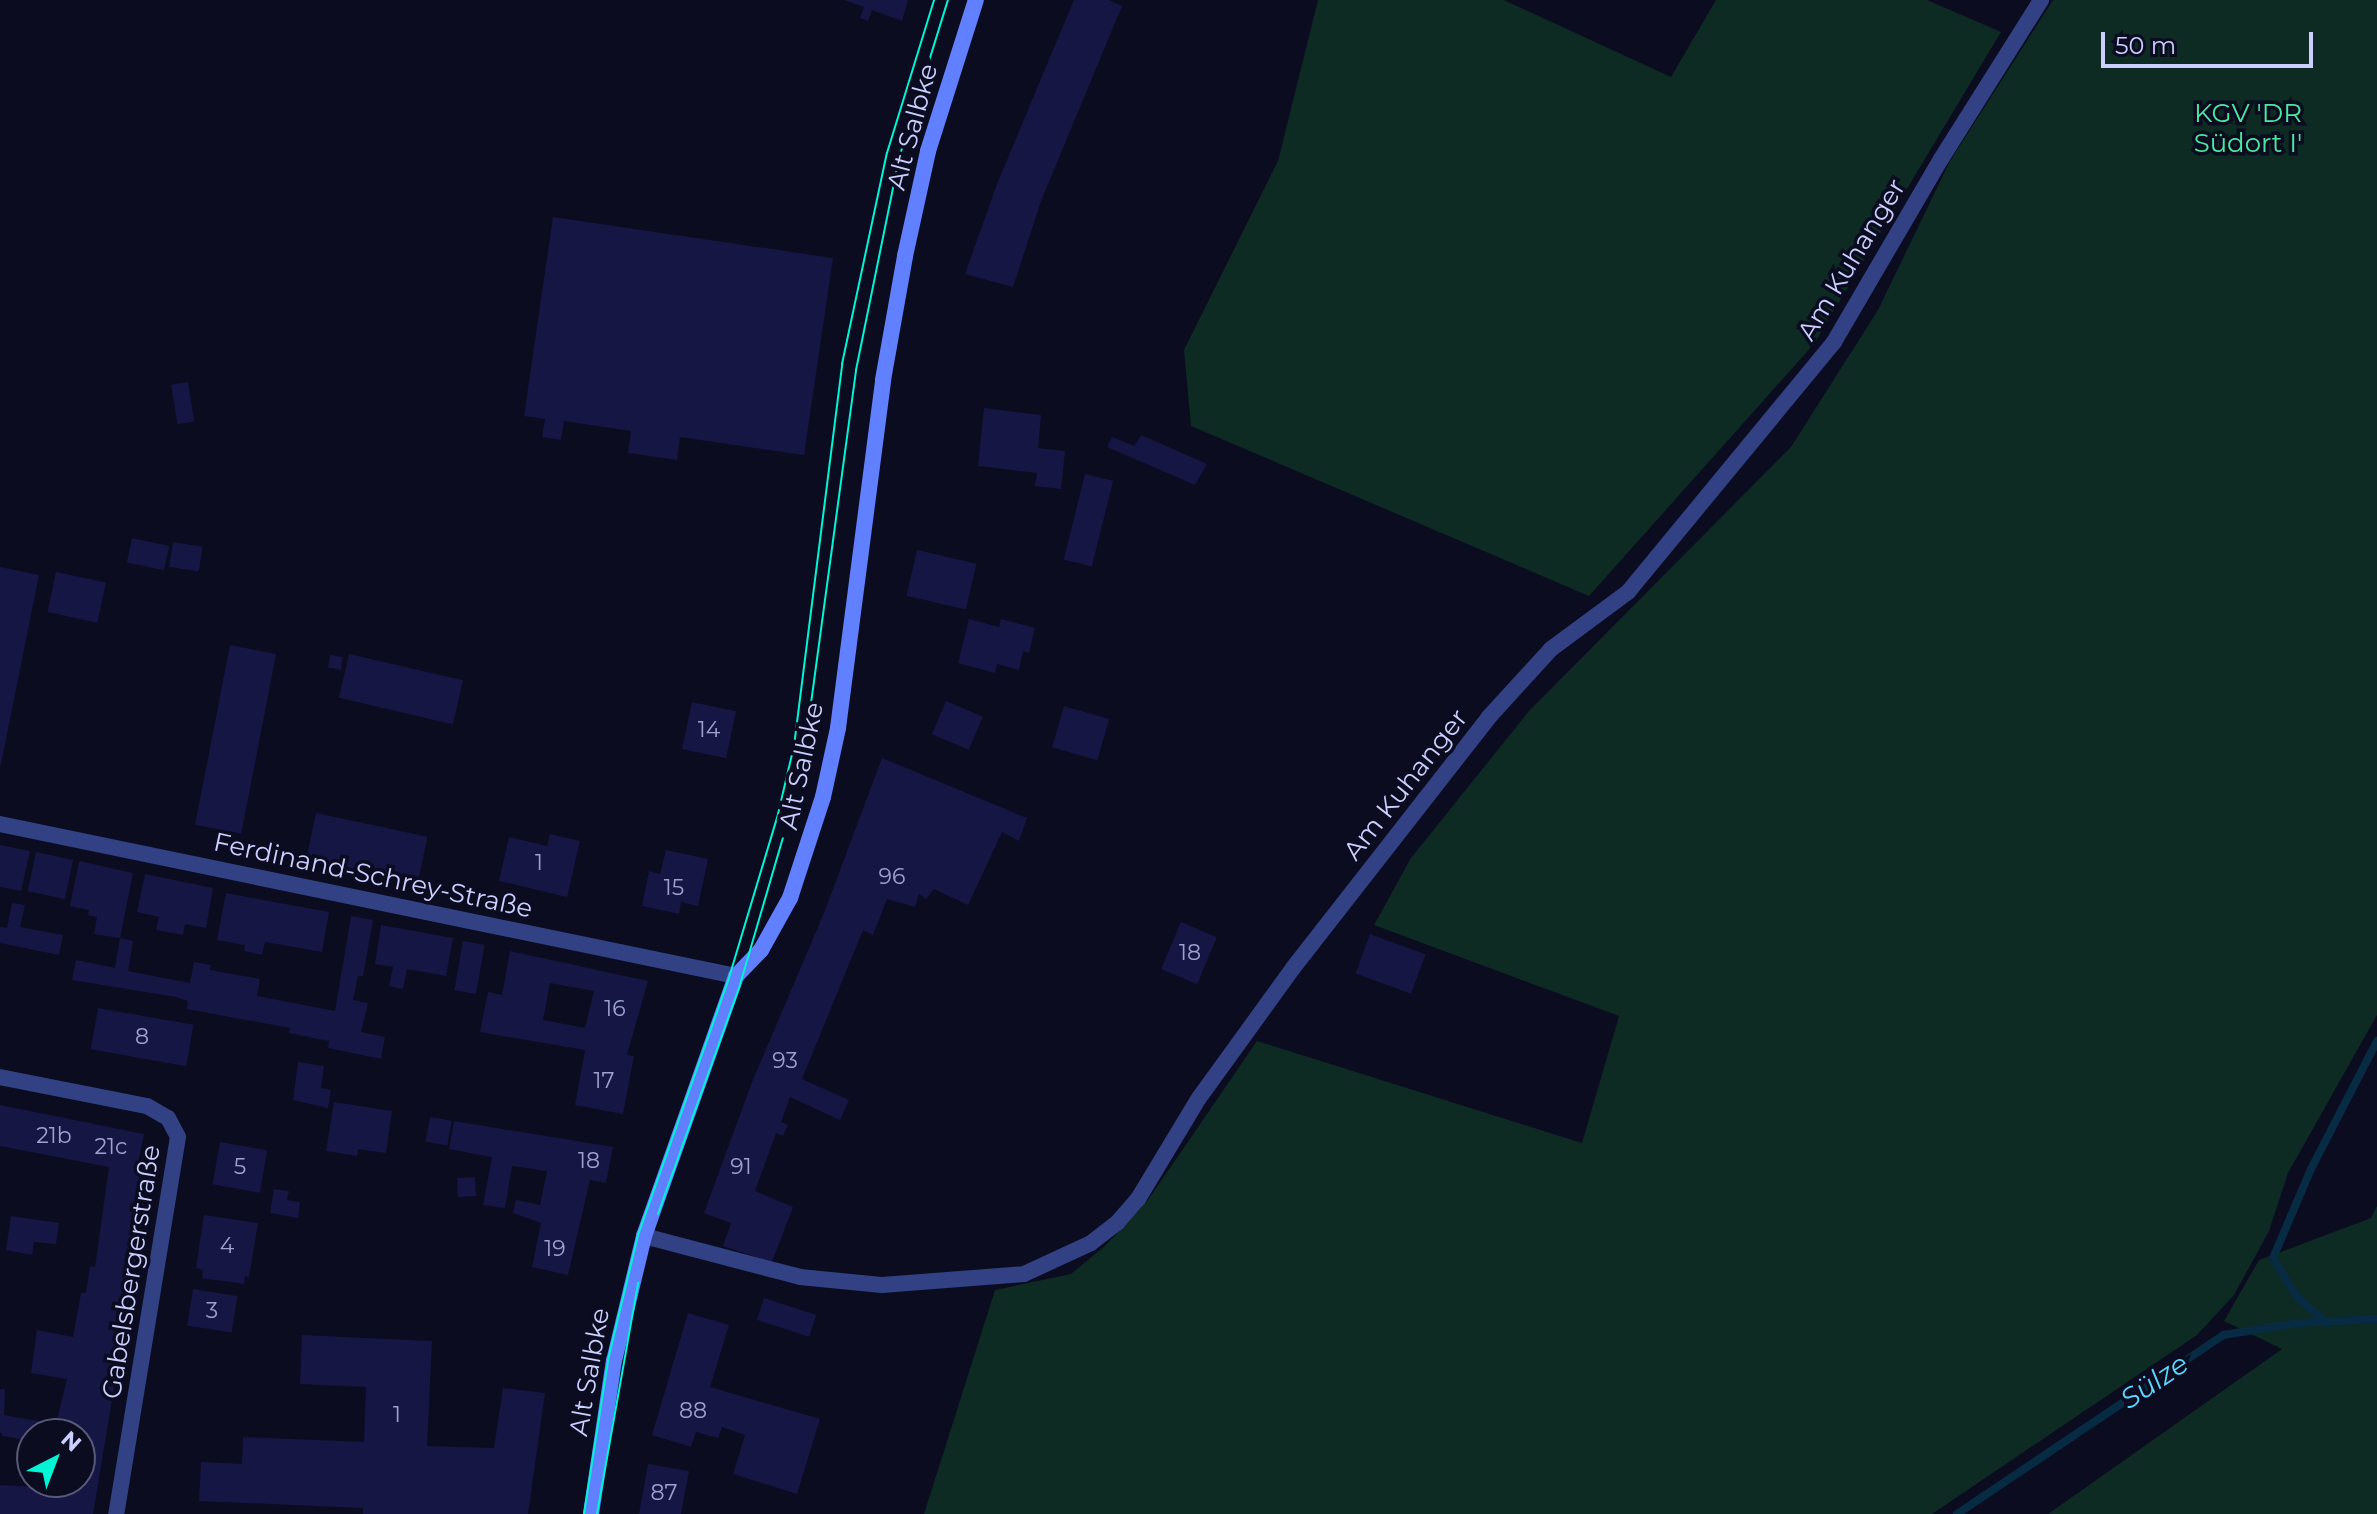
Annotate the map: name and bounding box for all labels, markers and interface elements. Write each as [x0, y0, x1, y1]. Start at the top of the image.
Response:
scale bar [2105, 16, 2317, 66]
text: 50 m [2115, 31, 2176, 60]
street label: Alt Salbke [881, 60, 945, 194]
park label: KGV 'DR Südort I' [2194, 98, 2302, 160]
street label: Am Kuhanger [1792, 174, 1912, 346]
street label: Alt Salbke [773, 699, 831, 833]
street label: Am Kuhanger [1337, 703, 1475, 867]
house number: 14 [698, 717, 720, 743]
street label: Ferdinand-Schrey-Straße [211, 827, 535, 925]
house number: 1 [535, 850, 543, 876]
house number: 96 [879, 864, 905, 890]
house number: 15 [664, 875, 684, 901]
house number: 18 [1179, 940, 1201, 966]
house number: 16 [604, 996, 626, 1022]
house number: 8 [135, 1024, 149, 1050]
house number: 93 [772, 1048, 798, 1074]
house number: 17 [594, 1068, 614, 1094]
house number: 21b [36, 1123, 72, 1149]
house number: 21c [95, 1134, 127, 1160]
street label: Gabelsbergerstraße [97, 1143, 167, 1401]
house number: 18 [578, 1148, 600, 1174]
house number: 5 [234, 1154, 246, 1180]
house number: 91 [730, 1154, 752, 1180]
house number: 4 [220, 1233, 234, 1259]
house number: 19 [544, 1236, 566, 1262]
house number: 3 [206, 1298, 218, 1324]
street label: Alt Salbke [563, 1306, 617, 1438]
water label: Sülze [2114, 1346, 2194, 1416]
house number: 88 [679, 1398, 707, 1424]
house number: 1 [393, 1402, 401, 1428]
north arrow [16, 1418, 96, 1498]
text: N [55, 1425, 87, 1457]
house number: 87 [651, 1480, 677, 1506]

